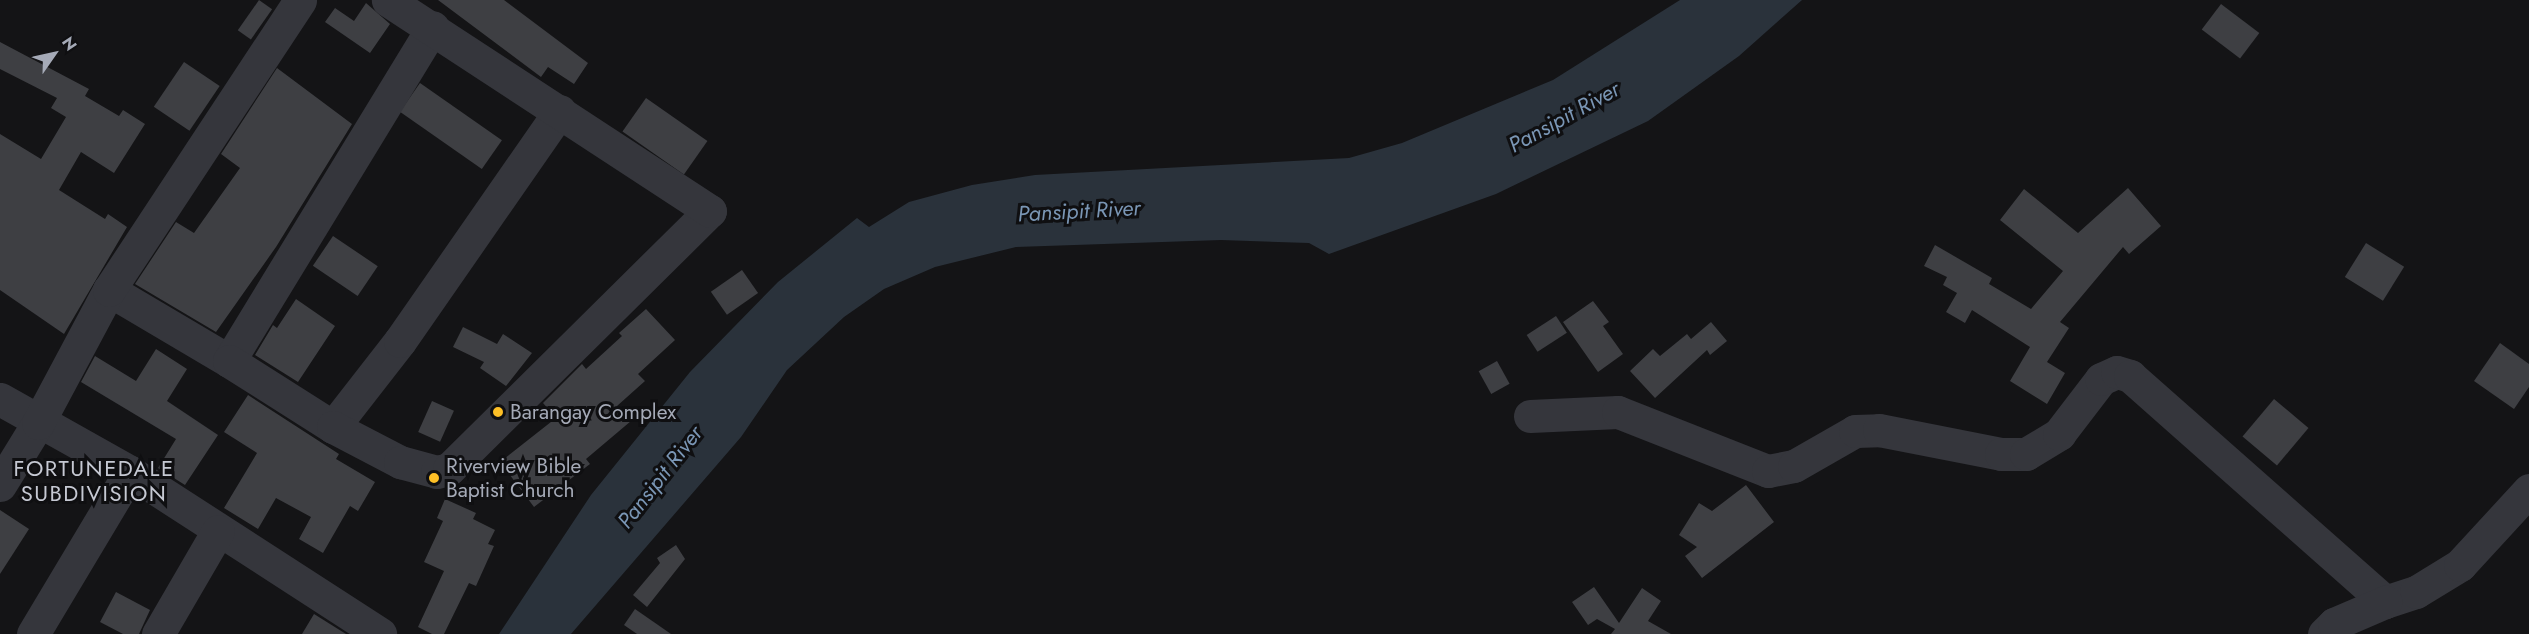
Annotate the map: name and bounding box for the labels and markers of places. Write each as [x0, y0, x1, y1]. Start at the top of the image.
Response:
place label: Barangay Complex [510, 399, 676, 425]
marker: Barangay Complex [491, 405, 505, 419]
place label: Riverview Bible Baptist Church [446, 453, 581, 503]
marker: Riverview Bible Baptist Church [427, 471, 441, 485]

